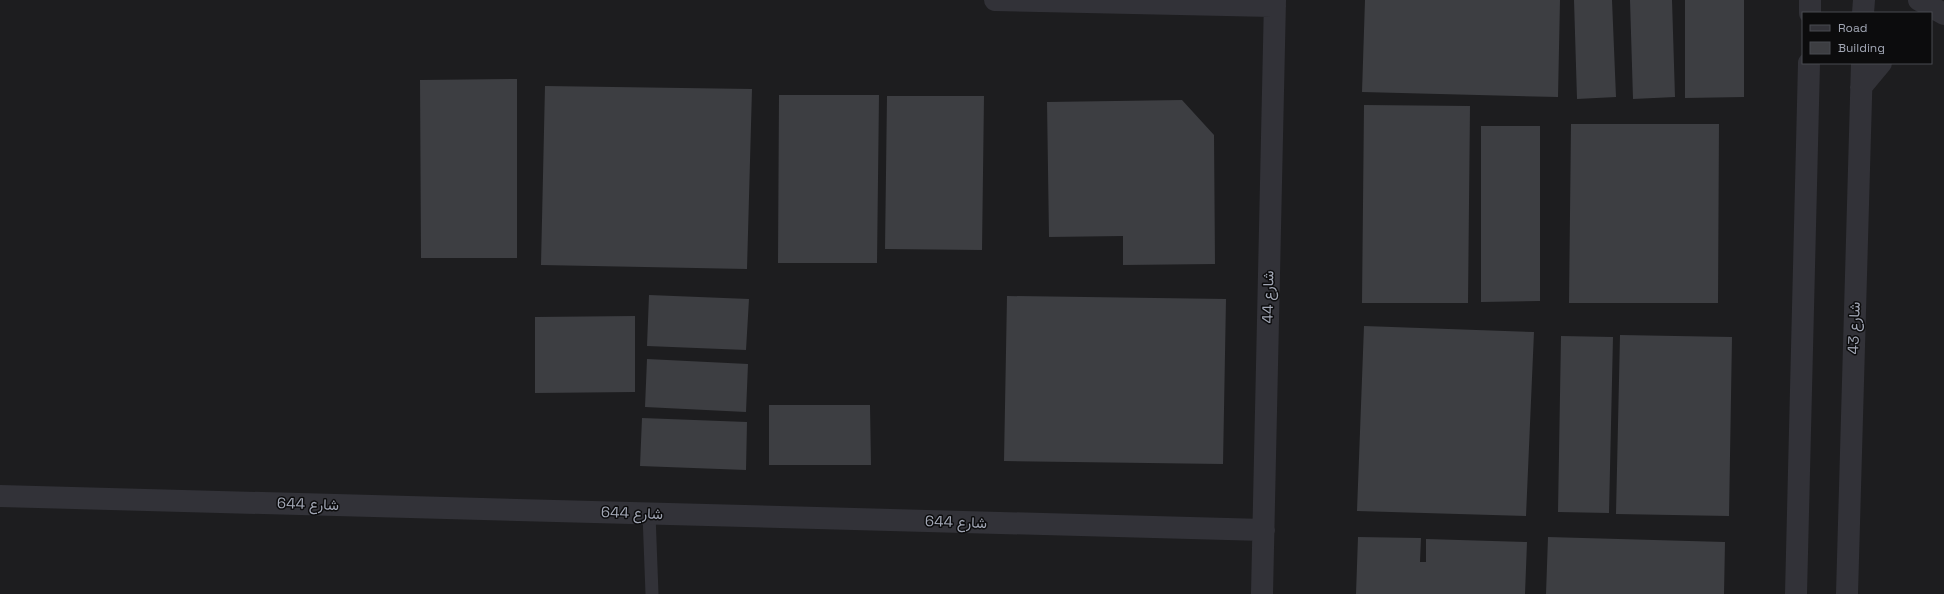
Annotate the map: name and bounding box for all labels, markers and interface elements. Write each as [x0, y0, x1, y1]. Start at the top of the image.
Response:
legend [1802, 12, 1932, 64]
text: Road [1838, 20, 1867, 36]
text: Building [1838, 40, 1885, 56]
street label: شارع 44 [1258, 270, 1279, 324]
street label: شارع 43 [1843, 301, 1866, 355]
street label: شارع 644 [277, 493, 339, 516]
street label: شارع 644 [601, 502, 663, 525]
street label: شارع 644 [925, 511, 987, 534]

